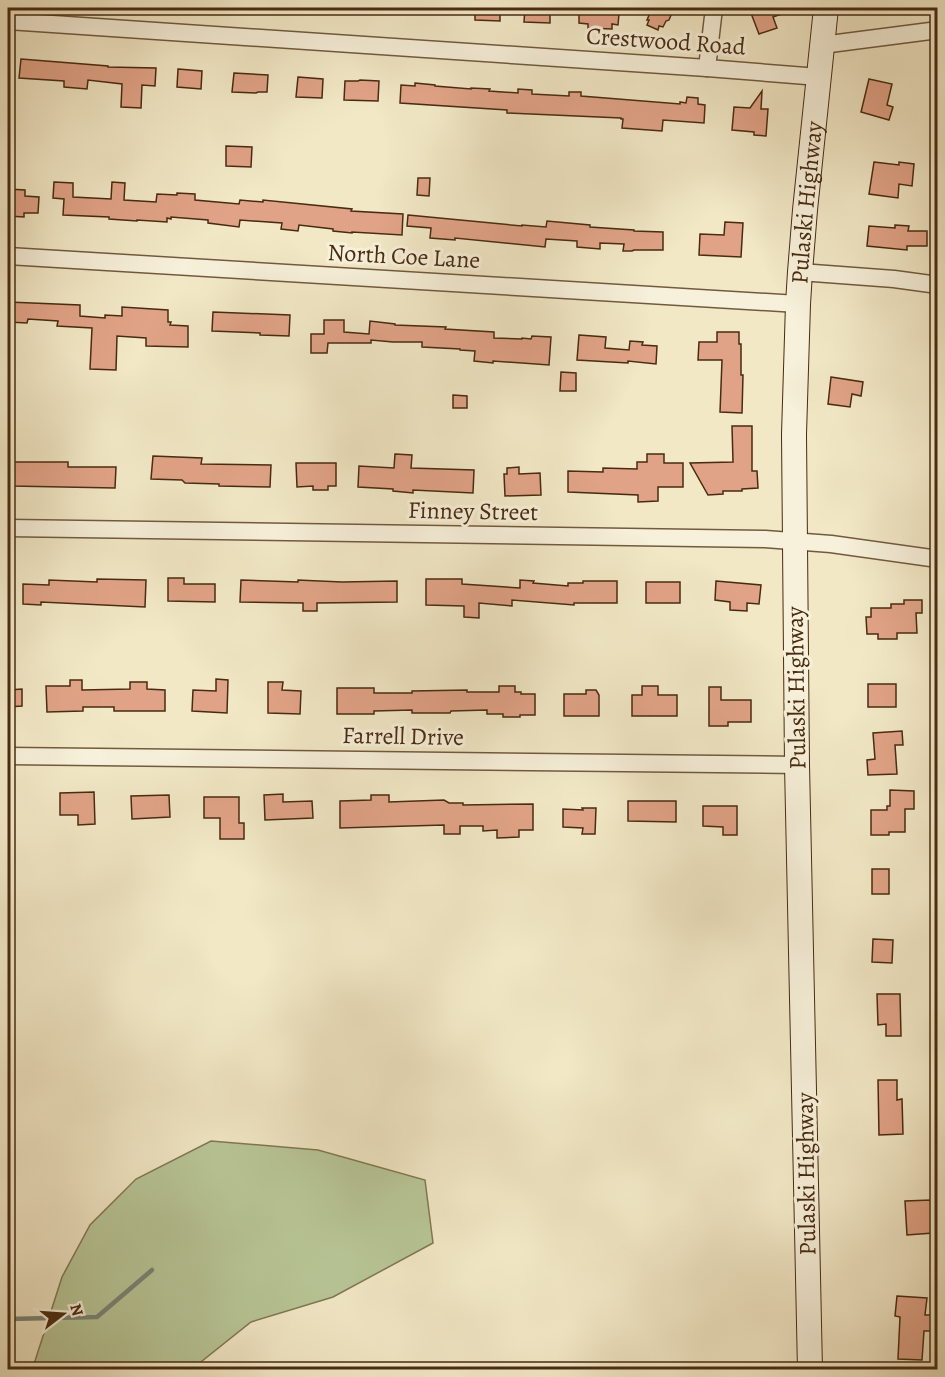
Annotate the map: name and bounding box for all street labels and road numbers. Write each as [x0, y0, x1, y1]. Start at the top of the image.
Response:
street label: Crestwood Road [585, 19, 747, 63]
street label: Pulaski Highway [783, 119, 830, 285]
street label: North Coe Lane [327, 236, 481, 276]
street label: Finney Street [408, 494, 538, 528]
street label: Pulaski Highway [779, 606, 813, 770]
street label: Farrell Drive [342, 719, 464, 753]
street label: Pulaski Highway [789, 1092, 823, 1256]

